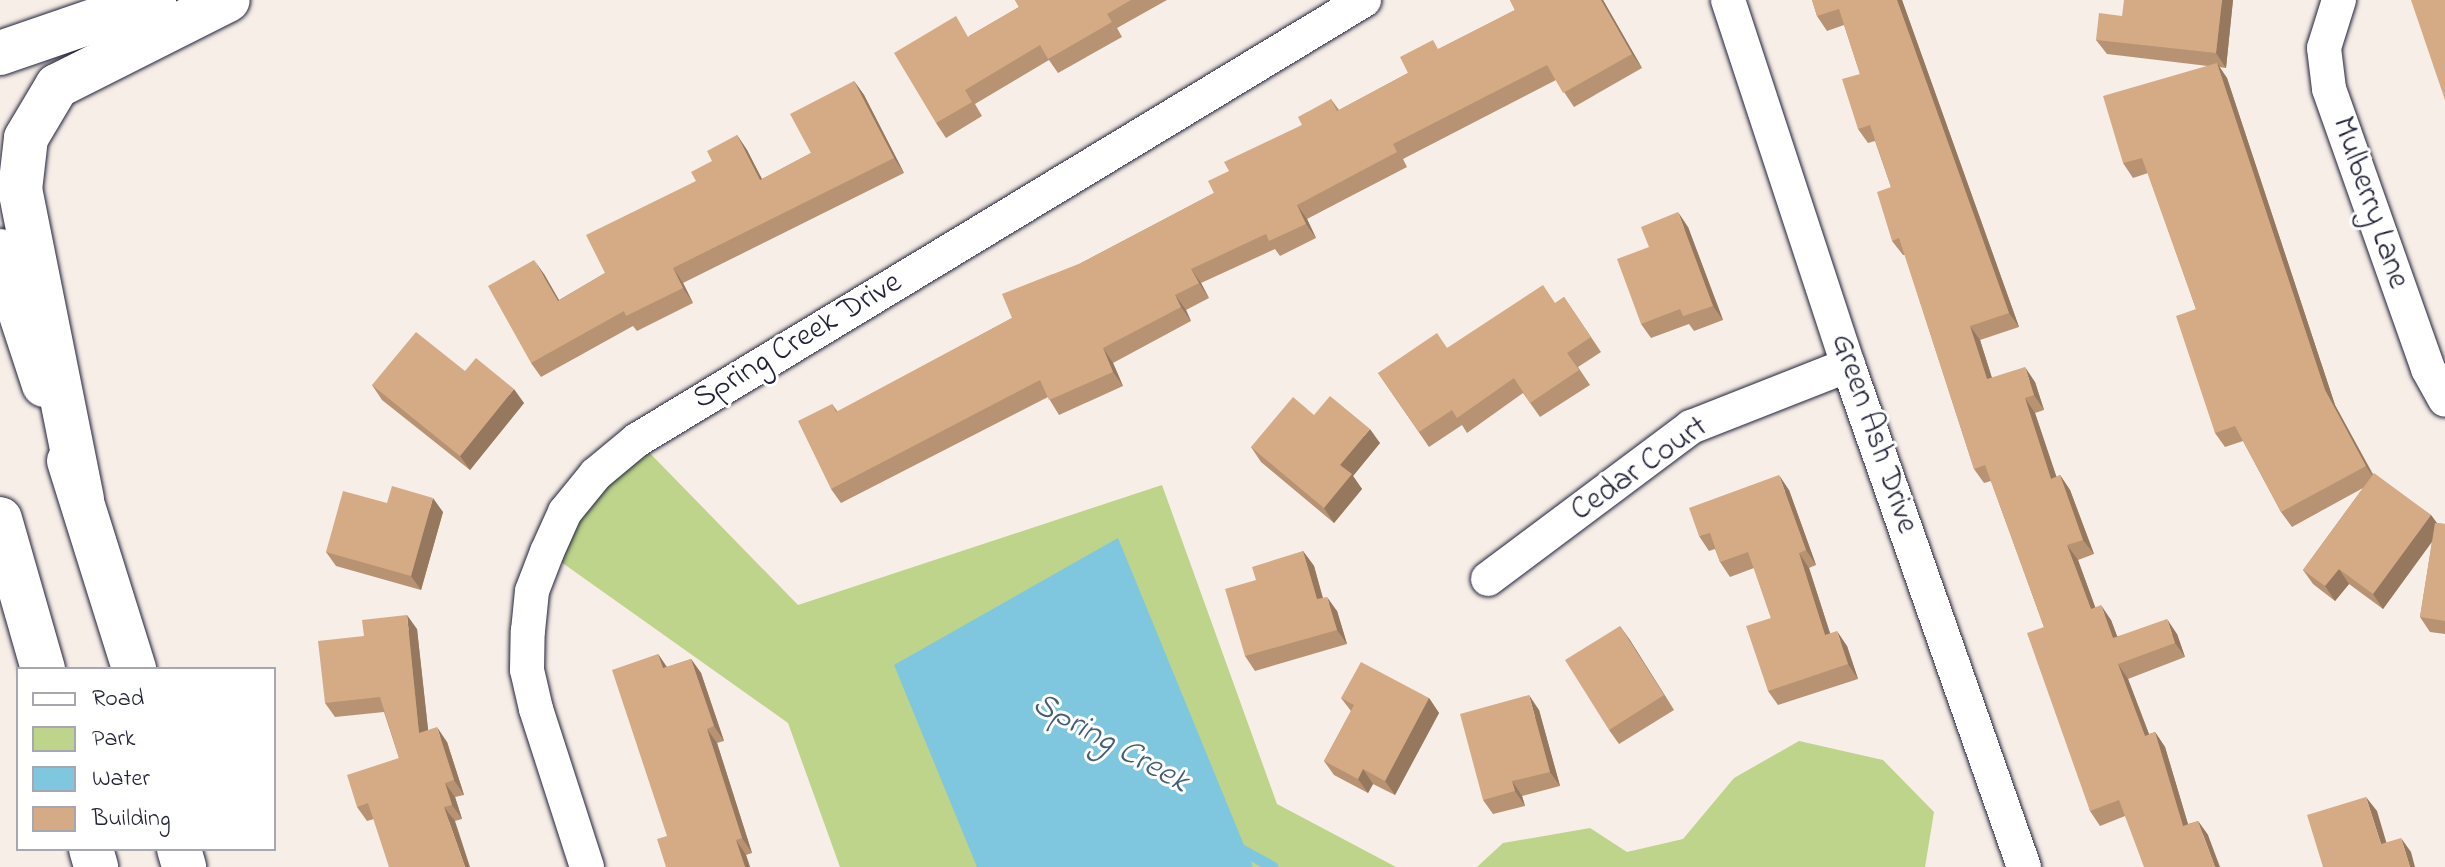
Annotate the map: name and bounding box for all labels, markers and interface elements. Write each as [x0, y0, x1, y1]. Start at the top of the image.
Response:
street label: Mulberry Lane [2322, 112, 2416, 294]
street label: Spring Creek Drive [687, 265, 909, 419]
street label: Green Ash Drive [1821, 329, 1925, 539]
street label: Cedar Court [1564, 409, 1716, 531]
legend [16, 667, 276, 851]
text: Road [92, 682, 144, 717]
water label: Spring Creek [1025, 684, 1195, 804]
text: Park [92, 722, 135, 757]
text: Water [92, 762, 150, 797]
text: Building [92, 802, 171, 837]

